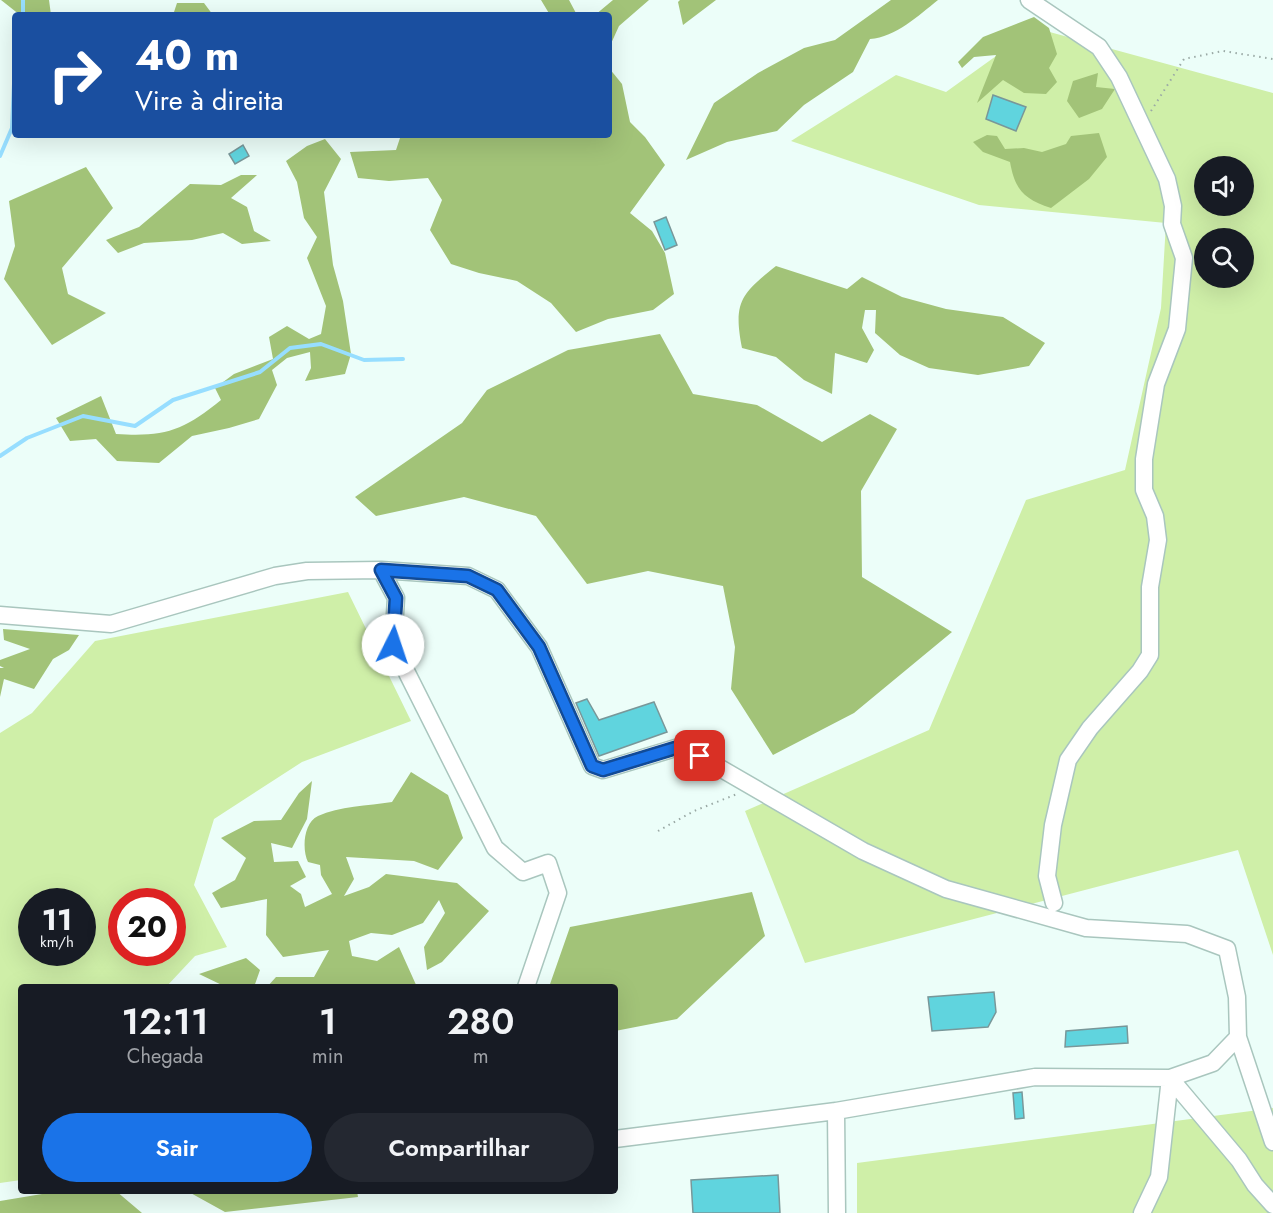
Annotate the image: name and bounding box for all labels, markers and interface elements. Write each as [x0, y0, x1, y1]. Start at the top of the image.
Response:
text: 40 m [135, 25, 239, 86]
icon: right [36, 36, 114, 114]
text: Vire à direita [135, 81, 284, 120]
map controls [1194, 156, 1254, 288]
button: sound [1194, 156, 1254, 216]
button: search [1194, 228, 1254, 288]
position arrow [361, 613, 425, 677]
pin [674, 730, 725, 781]
icon: arrive [683, 739, 716, 772]
speed limit sign: 20 [108, 888, 186, 966]
text: 11 [42, 898, 72, 941]
text: km/h [40, 931, 74, 953]
text: 12:11 [122, 995, 209, 1047]
text: 1 [319, 995, 337, 1047]
text: 280 [447, 995, 514, 1047]
text: Chegada [127, 1042, 203, 1071]
text: min [312, 1042, 343, 1071]
text: m [473, 1042, 489, 1071]
button: Sair [42, 1113, 312, 1182]
button: Compartilhar [324, 1113, 594, 1182]

